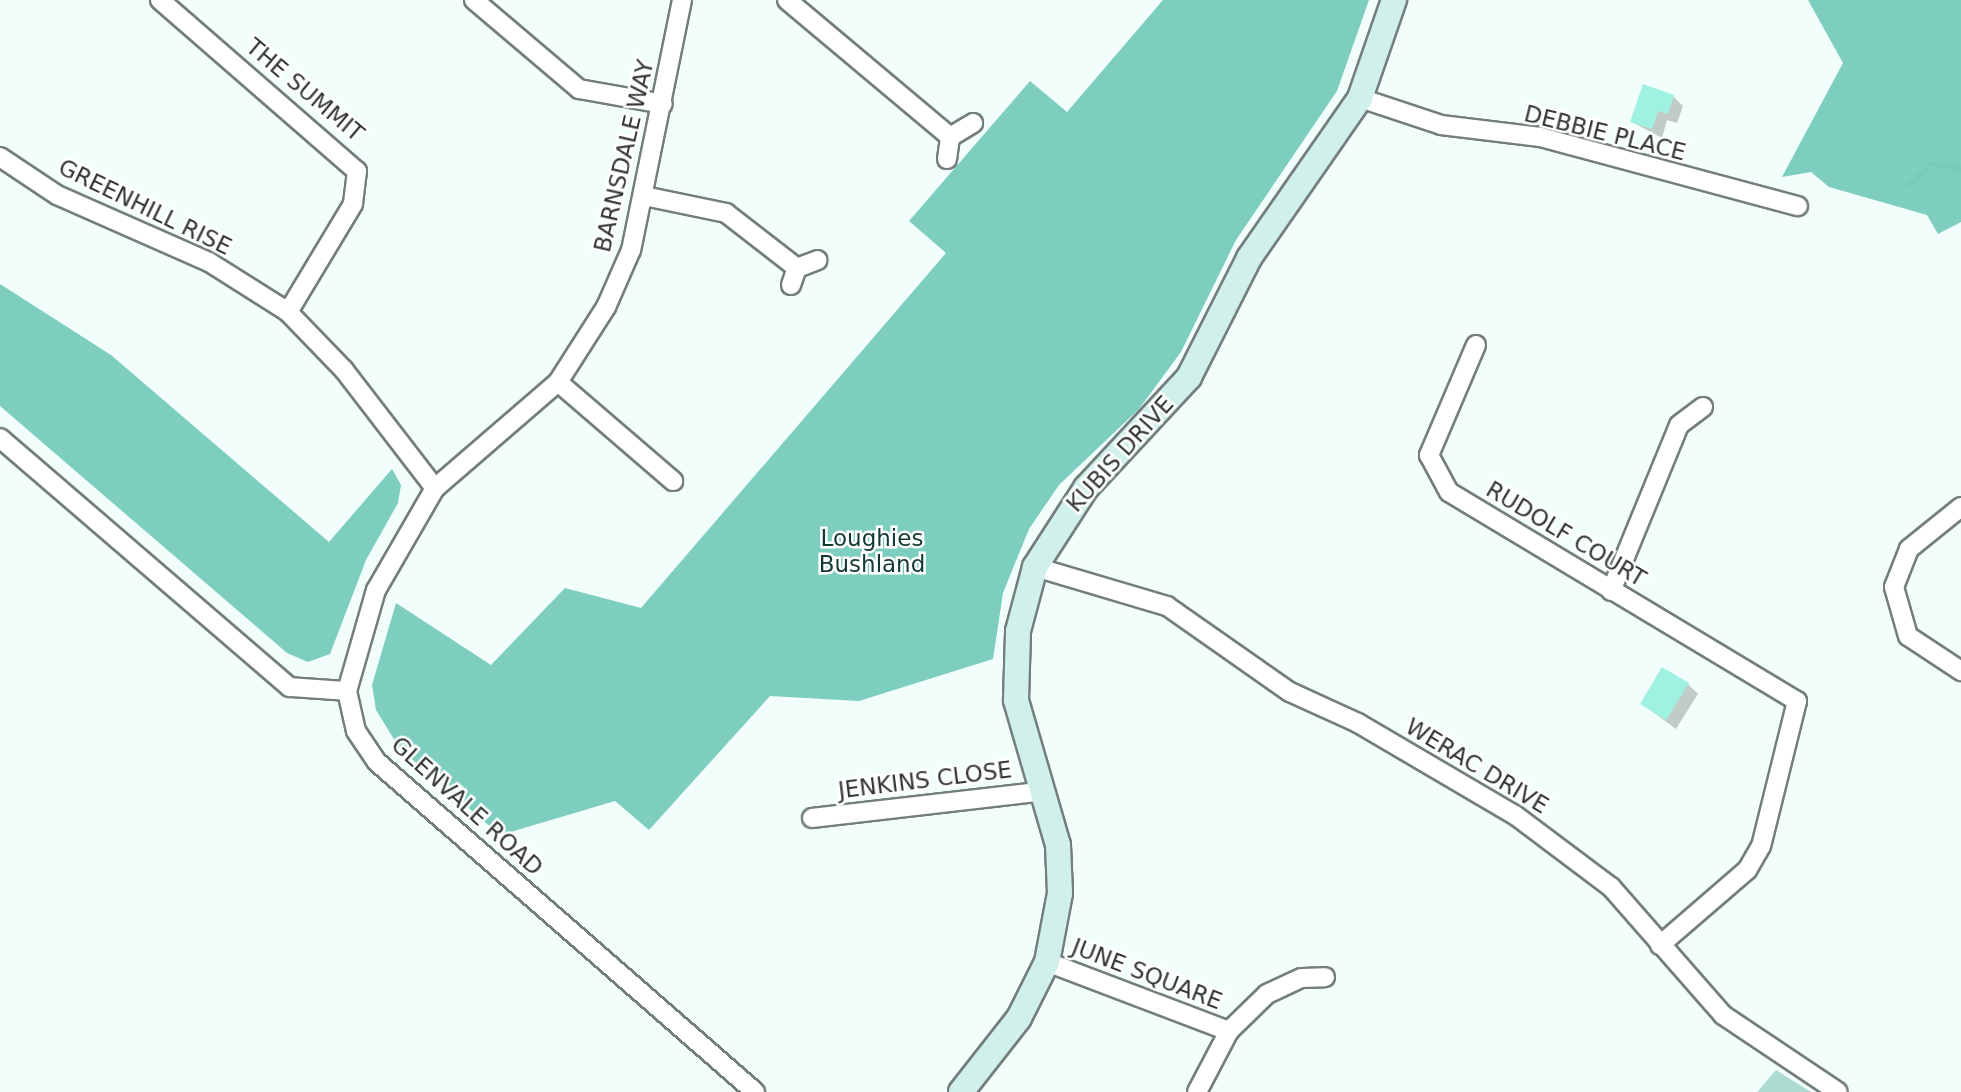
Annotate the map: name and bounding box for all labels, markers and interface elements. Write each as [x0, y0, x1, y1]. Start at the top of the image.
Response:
street label: THE SUMMIT [241, 33, 369, 147]
street label: BARNSDALE WAY [588, 57, 660, 255]
street label: DEBBIE PLACE [1521, 100, 1689, 166]
street label: GREENHILL RISE [54, 153, 236, 261]
street label: KUBIS DRIVE [1061, 390, 1179, 518]
street label: RUDOLF COURT [1481, 475, 1651, 593]
park label: Loughies Bushland [819, 524, 925, 578]
street label: WERAC DRIVE [1401, 713, 1553, 819]
street label: GLENVALE ROAD [386, 731, 548, 881]
street label: JENKINS CLOSE [837, 756, 1013, 804]
street label: JUNE SQUARE [1068, 933, 1226, 1015]

